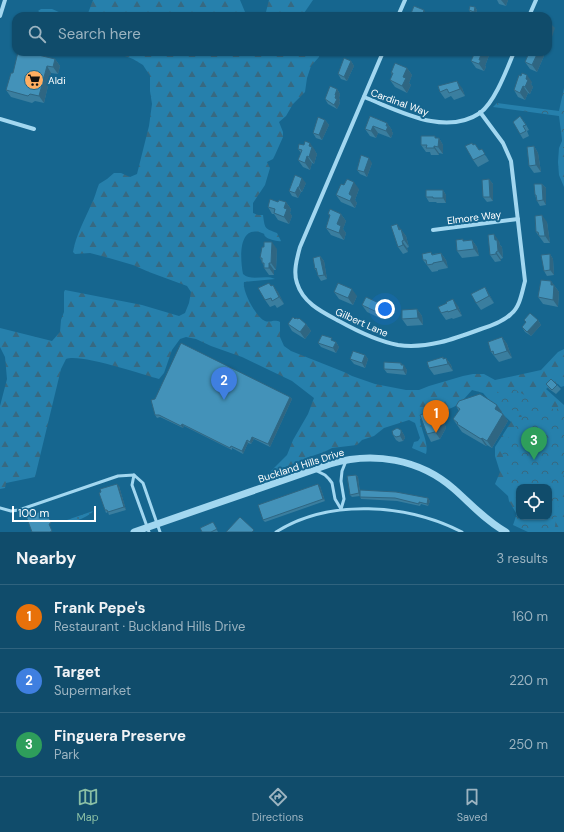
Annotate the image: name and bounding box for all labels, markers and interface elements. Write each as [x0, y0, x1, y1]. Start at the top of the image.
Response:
search box [12, 12, 552, 56]
icon: search [26, 23, 48, 45]
text: Search here [58, 24, 141, 44]
supermarket icon: Aldi [23, 69, 45, 91]
place label: Aldi [48, 74, 66, 87]
street label: Cardinal Way [369, 86, 431, 119]
street label: Elmore Way [446, 208, 502, 227]
your location [375, 299, 395, 319]
street label: Gilbert Lane [333, 305, 391, 340]
pin: 2 [211, 367, 237, 400]
pin: 1 [423, 400, 449, 433]
pin: 3 [521, 427, 547, 460]
street label: Buckland Hills Drive [256, 445, 346, 486]
map controls [516, 484, 552, 520]
button: locate [516, 484, 552, 520]
scale bar [12, 504, 96, 523]
text: 100 m [18, 506, 49, 520]
text: Nearby [16, 547, 76, 569]
text: 3 results [496, 550, 548, 567]
text: Frank Pepe's [54, 598, 146, 618]
text: 1 [27, 608, 31, 625]
text: 160 m [512, 608, 548, 625]
text: Restaurant · Buckland Hills Drive [54, 618, 245, 635]
text: Target [54, 662, 100, 682]
text: 2 [25, 672, 33, 689]
text: 220 m [509, 672, 548, 689]
text: Supermarket [54, 682, 131, 699]
text: Finguera Preserve [54, 726, 186, 746]
text: 3 [25, 736, 33, 753]
text: 250 m [509, 736, 548, 753]
text: Park [54, 746, 80, 763]
tab: Map [77, 786, 99, 824]
tab: Directions [252, 786, 304, 824]
tab: Saved [457, 786, 487, 824]

